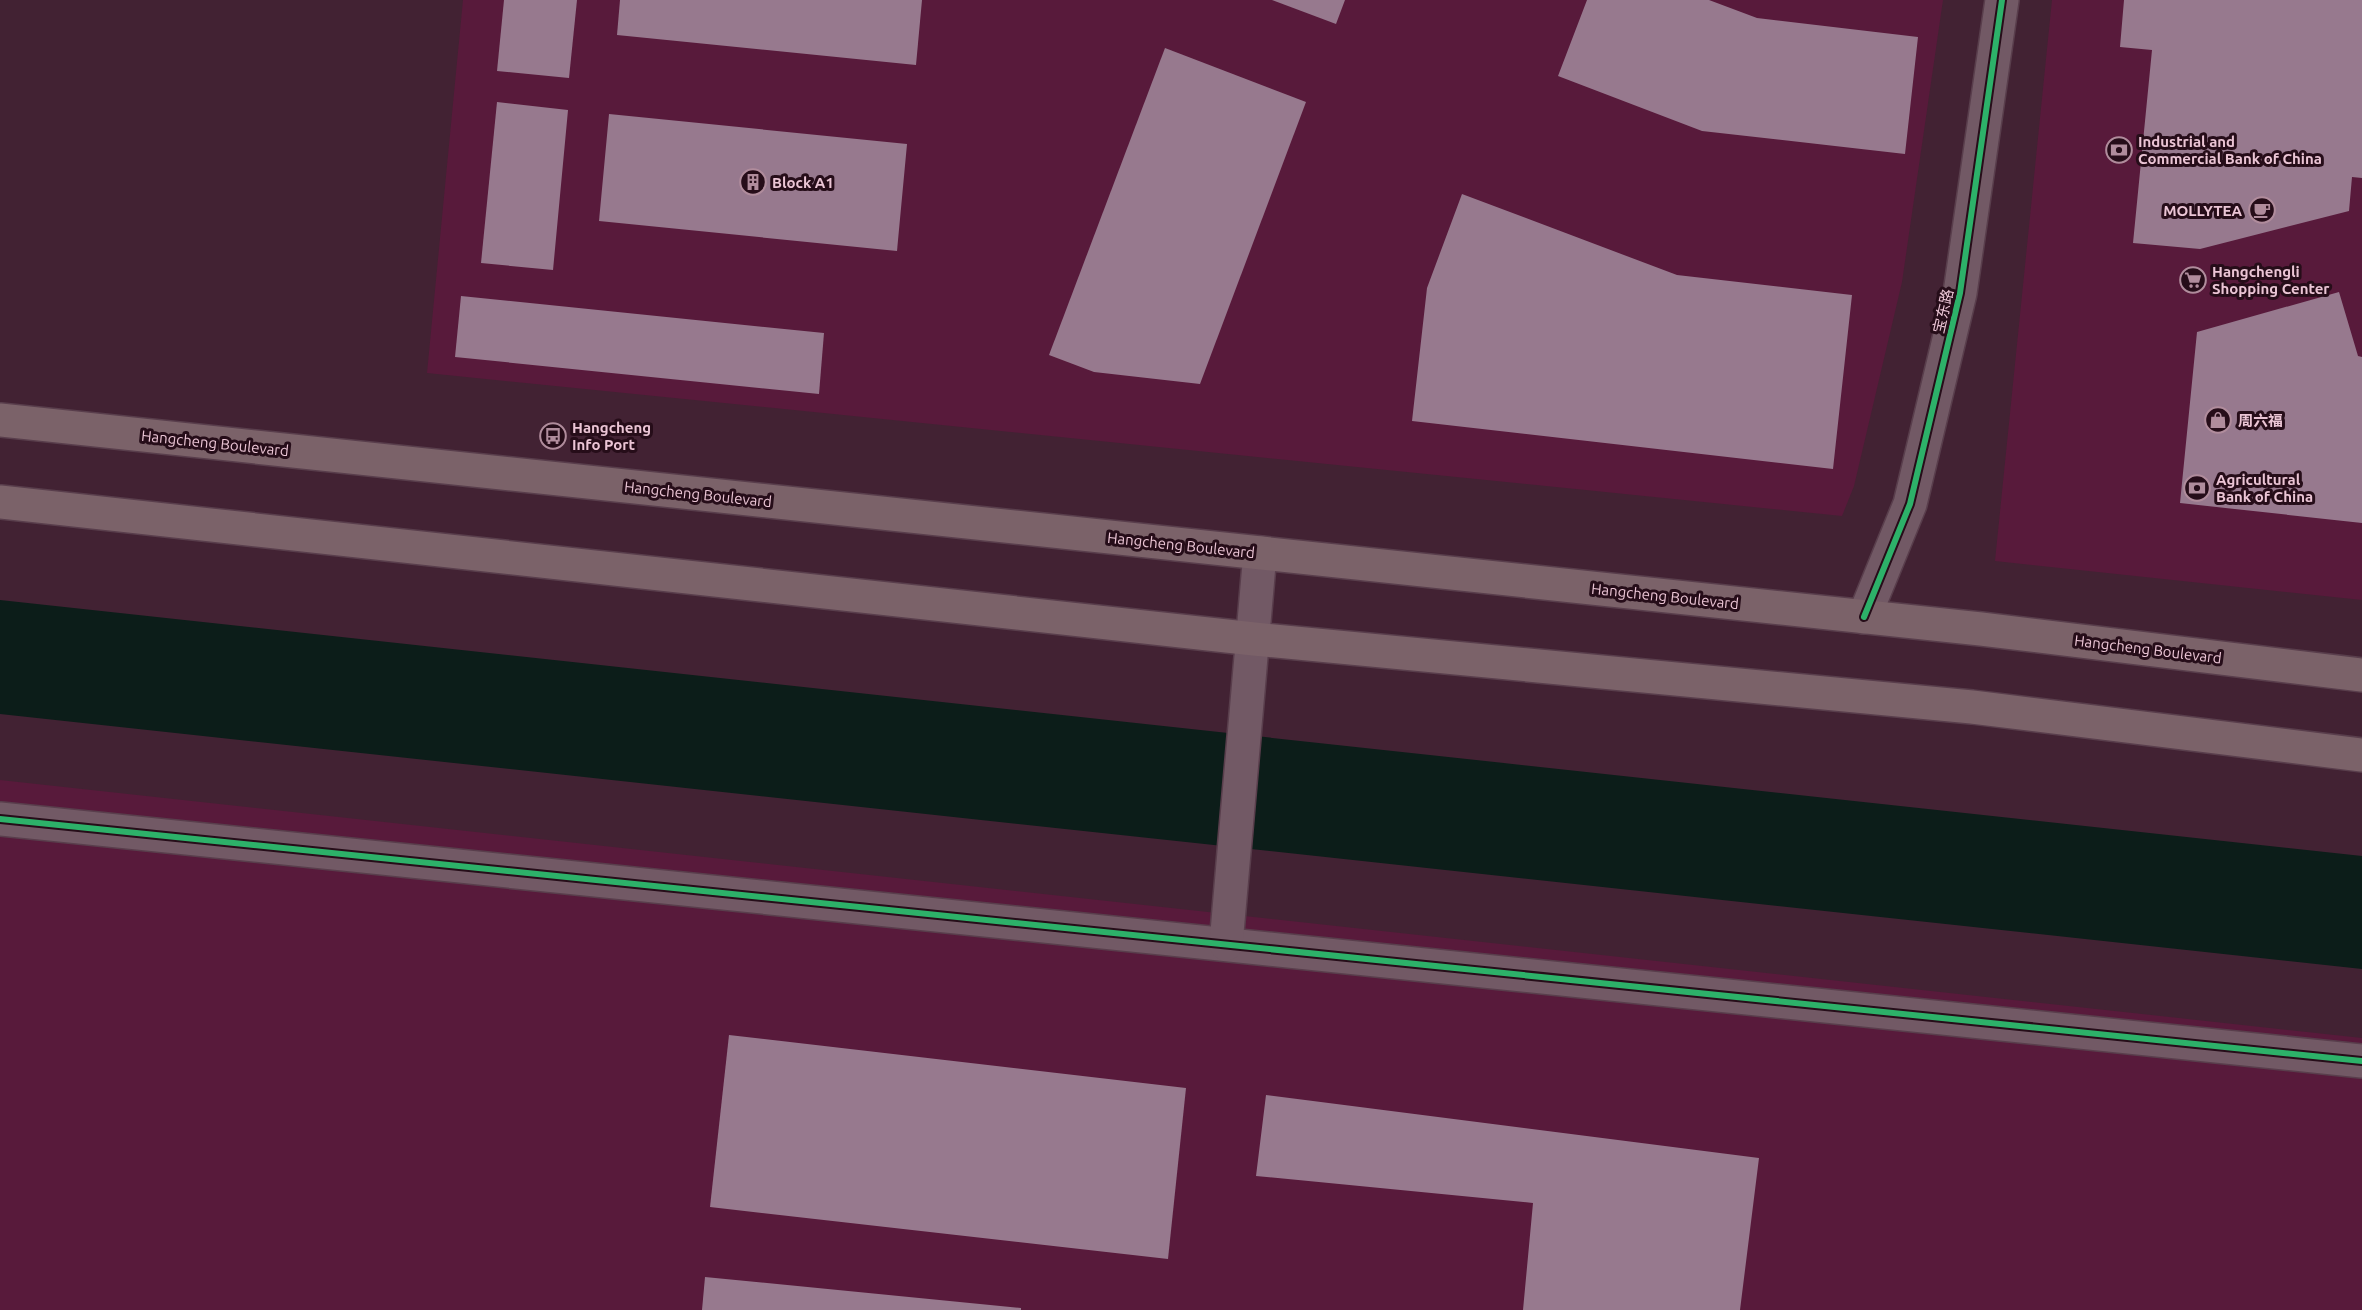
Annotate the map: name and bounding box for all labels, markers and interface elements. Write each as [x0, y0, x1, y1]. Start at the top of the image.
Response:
place label: Industrial and Commercial Bank of China [2138, 133, 2322, 167]
bank icon: Industrial and Commercial Bank of China [2104, 135, 2134, 165]
building icon: Block A1 [738, 167, 768, 197]
place label: Block A1 [772, 174, 834, 191]
cafe icon: MOLLYTEA [2247, 195, 2277, 225]
place label: MOLLYTEA [2163, 202, 2242, 219]
place label: Hangchengli Shopping Center [2212, 263, 2330, 297]
supermarket icon: Hangchengli Shopping Center [2178, 265, 2208, 295]
street label: 宝东路 [1930, 287, 1956, 335]
shop icon: 周六福 [2203, 405, 2233, 435]
place label: 周六福 [2238, 412, 2283, 429]
place label: Hangcheng Info Port [572, 419, 651, 453]
bus stop icon: Hangcheng Info Port [538, 421, 568, 451]
street label: Hangcheng Boulevard [140, 427, 290, 459]
place label: Agricultural Bank of China [2216, 471, 2313, 505]
bank icon: Agricultural Bank of China [2182, 473, 2212, 503]
street label: Hangcheng Boulevard [623, 478, 773, 510]
street label: Hangcheng Boulevard [1106, 529, 1256, 561]
street label: Hangcheng Boulevard [1590, 580, 1740, 612]
street label: Hangcheng Boulevard [2073, 632, 2223, 666]

